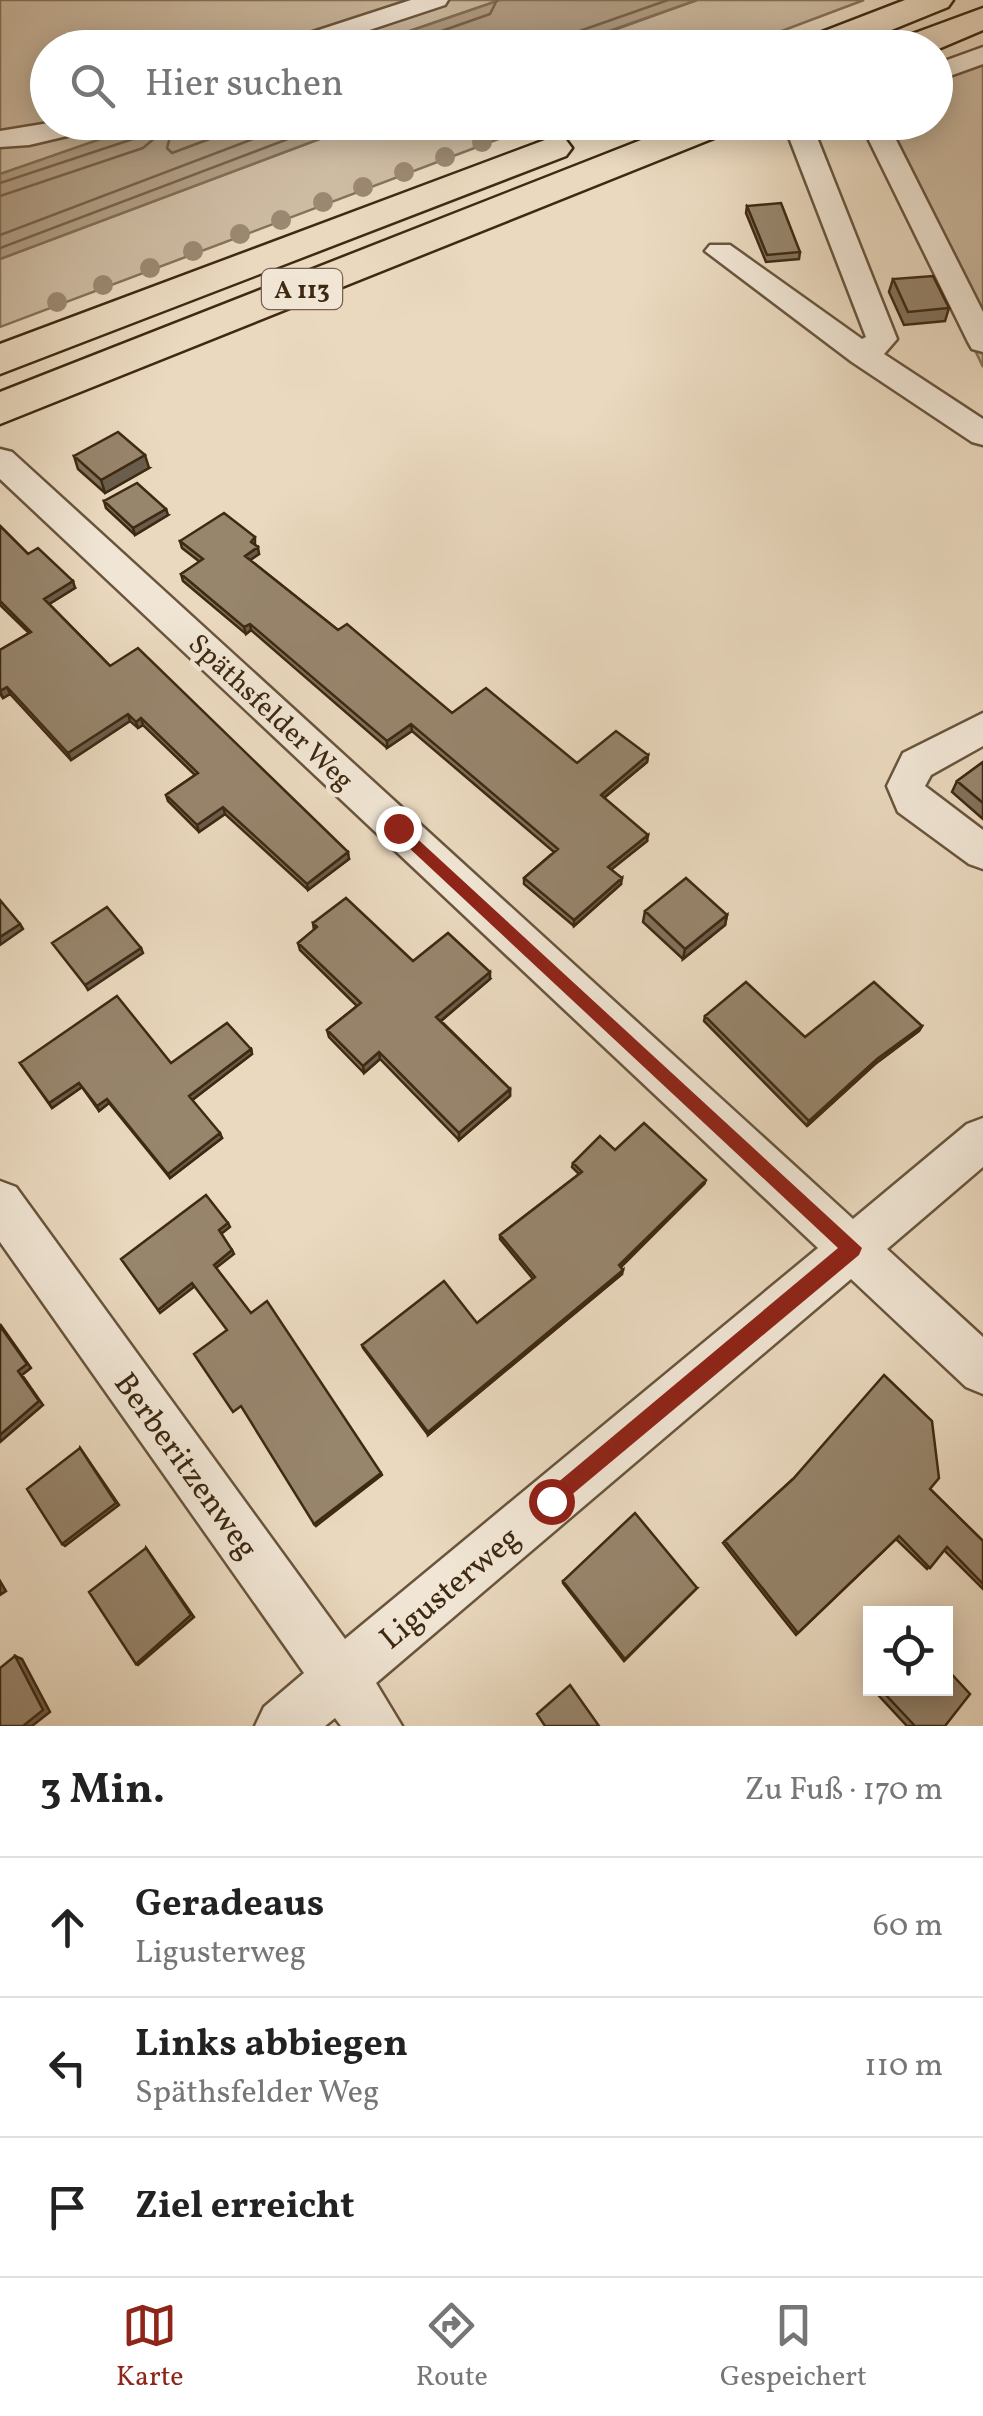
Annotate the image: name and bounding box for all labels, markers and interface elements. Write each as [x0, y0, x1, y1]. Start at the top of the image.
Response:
search box [30, 30, 953, 140]
icon: search [65, 58, 120, 113]
text: Hier suchen [145, 59, 344, 112]
road number: A 113 [262, 269, 342, 309]
street label: Späthsfelder Weg [179, 626, 362, 800]
route end [376, 806, 422, 852]
street label: Berberitzenweg [102, 1365, 267, 1569]
route start [529, 1479, 575, 1525]
street label: Ligusterweg [371, 1517, 531, 1661]
map controls [863, 1606, 953, 1696]
button: locate [863, 1606, 953, 1696]
text: 3 Min. [40, 1762, 165, 1821]
text: Zu Fuß · 170 m [745, 1769, 943, 1813]
text: Geradeaus [135, 1879, 324, 1932]
icon: ahead [40, 1900, 95, 1955]
text: 60 m [873, 1905, 943, 1949]
text: Ligusterweg [135, 1932, 306, 1976]
text: Links abbiegen [135, 2019, 408, 2072]
icon: left [40, 2040, 95, 2095]
text: 110 m [864, 2045, 943, 2089]
text: Späthsfelder Weg [135, 2072, 379, 2116]
icon: arrive [40, 2180, 95, 2235]
text: Ziel erreicht [135, 2181, 355, 2234]
tab: Karte [116, 2298, 184, 2397]
tab: Route [416, 2298, 488, 2397]
tab: Gespeichert [720, 2298, 867, 2397]

